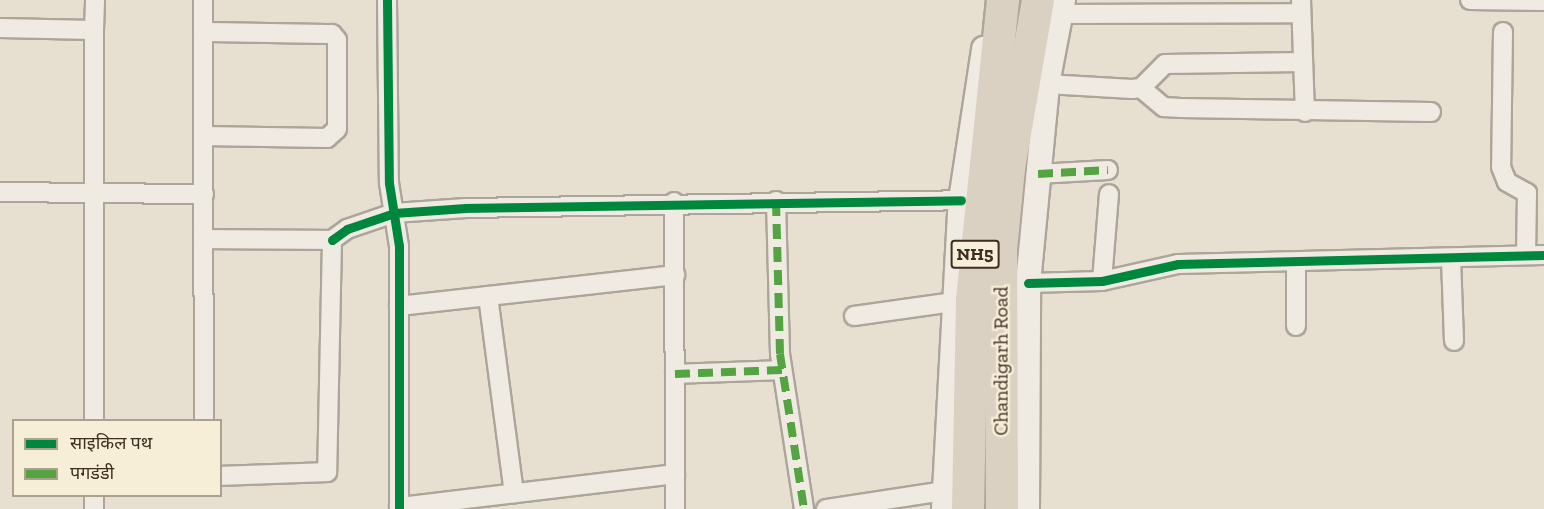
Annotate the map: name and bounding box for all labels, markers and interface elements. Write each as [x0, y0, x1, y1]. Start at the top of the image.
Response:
road number: NH5 [950, 239, 1000, 269]
street label: Chandigarh Road [989, 286, 1013, 436]
legend [12, 419, 222, 497]
text: साइकिल पथ [70, 432, 152, 454]
text: पगडंडी [70, 462, 114, 484]

